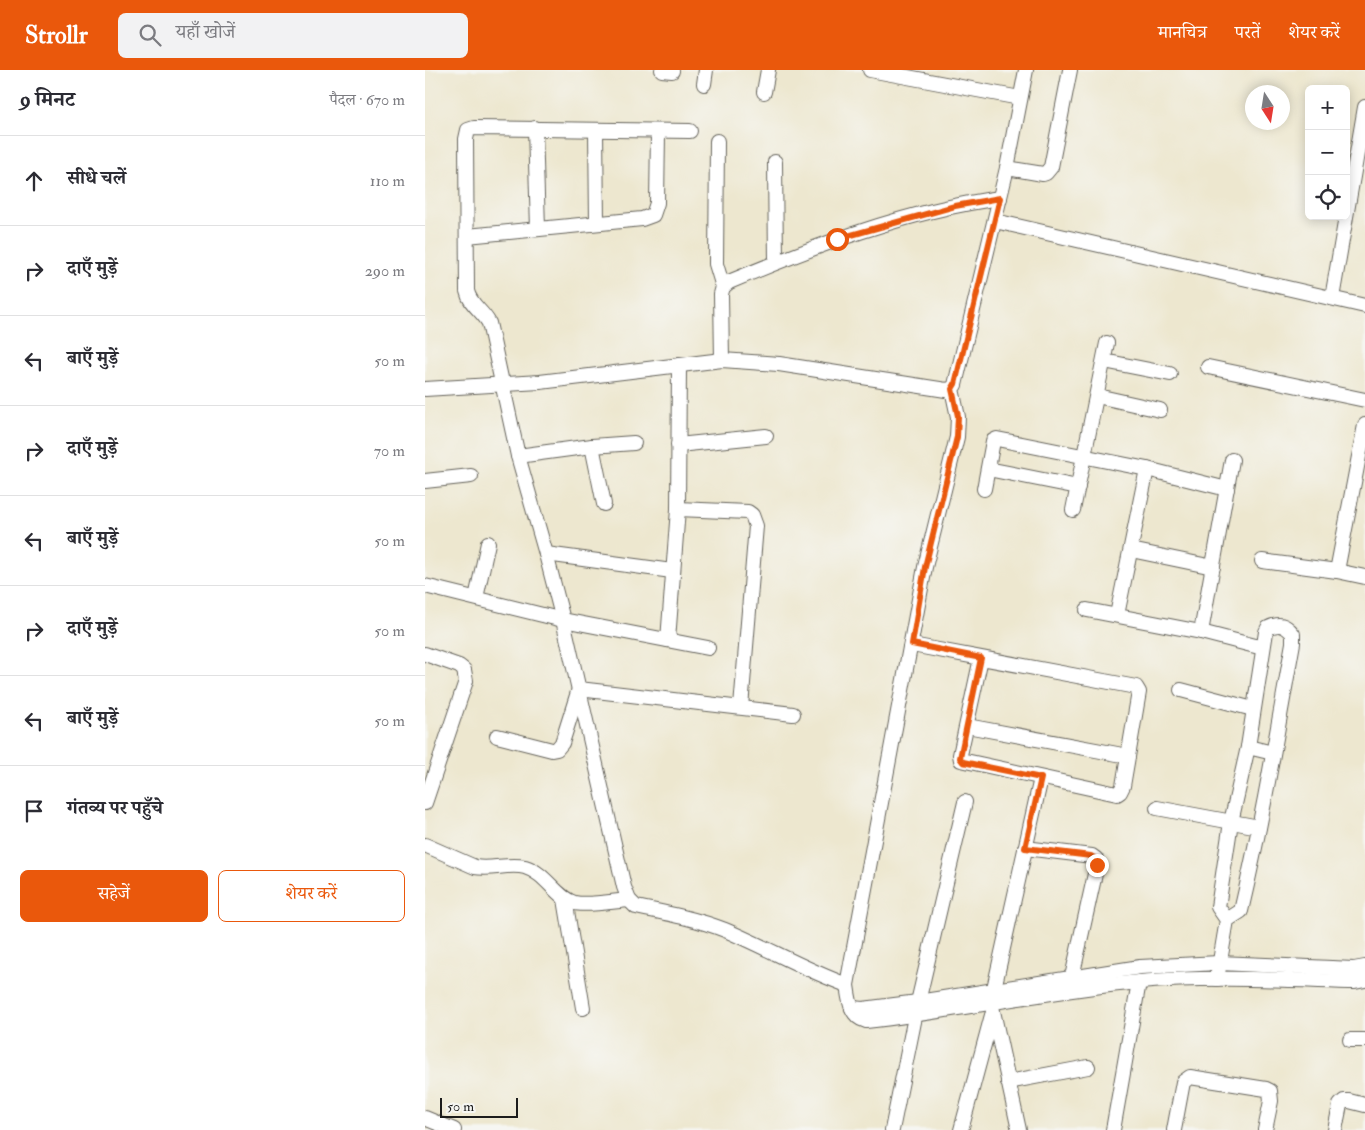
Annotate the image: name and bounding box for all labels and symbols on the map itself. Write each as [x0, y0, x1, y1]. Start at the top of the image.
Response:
north arrow [1245, 85, 1290, 130]
route start [826, 228, 849, 251]
route end [1086, 854, 1109, 877]
scale bar [440, 1095, 517, 1118]

